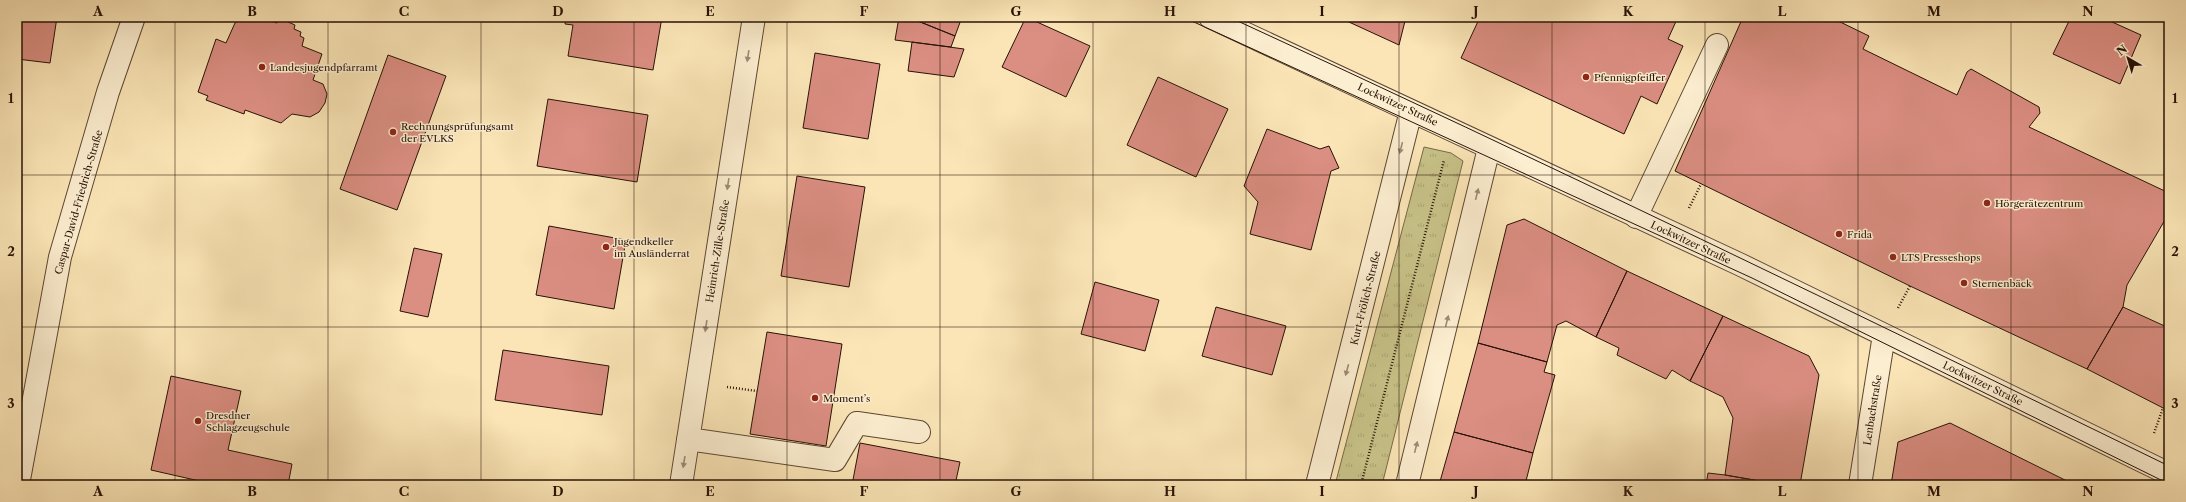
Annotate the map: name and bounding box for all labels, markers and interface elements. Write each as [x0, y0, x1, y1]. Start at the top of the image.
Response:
text: A [92, 3, 104, 19]
text: B [247, 3, 257, 19]
text: C [399, 3, 409, 19]
text: D [552, 3, 564, 19]
text: E [705, 3, 715, 19]
text: F [860, 3, 869, 19]
text: G [1010, 3, 1022, 19]
text: H [1164, 3, 1176, 19]
text: I [1319, 3, 1325, 19]
text: J [1471, 3, 1479, 19]
text: K [1623, 3, 1634, 19]
text: L [1778, 3, 1787, 19]
text: M [1927, 3, 1941, 19]
text: N [2082, 3, 2094, 19]
north arrow [2108, 38, 2148, 78]
text: N [2114, 41, 2130, 59]
one-way arrow [745, 49, 751, 62]
place label: Landesjugendpfarramt [270, 61, 378, 74]
marker: Landesjugendpfarramt [257, 62, 267, 72]
place label: Pfennigpfeiffer [1594, 71, 1666, 84]
marker: Pfennigpfeiffer [1581, 72, 1591, 82]
street label: Lockwitzer Straße [1355, 80, 1440, 129]
text: 1 [8, 90, 14, 106]
text: 1 [2172, 90, 2178, 106]
place label: Rechnungsprüfungsamt der EVLKS [401, 120, 514, 145]
marker: Rechnungsprüfungsamt der EVLKS [388, 127, 398, 137]
street label: Caspar-David-Friedrich-Straße [52, 128, 105, 276]
one-way arrow [1398, 142, 1404, 155]
one-way arrow [725, 178, 731, 190]
one-way arrow [1475, 188, 1481, 201]
place label: Hörgerätezentrum [1995, 197, 2084, 210]
street label: Heinrich-Zille-Straße [703, 198, 732, 303]
marker: Hörgerätezentrum [1982, 198, 1992, 208]
street label: Lockwitzer Straße [1648, 218, 1733, 267]
place label: Frida [1847, 228, 1873, 241]
marker: Frida [1834, 229, 1844, 239]
place label: Jugendkeller im Ausländerrat [612, 235, 690, 260]
marker: Jugendkeller im Ausländerrat [601, 242, 611, 252]
text: 2 [7, 243, 15, 259]
text: 2 [2171, 243, 2179, 259]
street label: Kurt-Frölich-Straße [1348, 249, 1384, 346]
place label: LTS Presseshops [1901, 251, 1981, 264]
marker: LTS Presseshops [1888, 252, 1898, 262]
place label: Sternenbäck [1972, 277, 2033, 290]
marker: Sternenbäck [1959, 278, 1969, 288]
one-way arrow [1444, 315, 1450, 327]
one-way arrow [703, 320, 709, 332]
street label: Lockwitzer Straße [1941, 358, 2025, 409]
one-way arrow [1344, 364, 1350, 376]
street label: Lenbachstraße [1861, 374, 1885, 446]
place label: Moment’s [823, 392, 870, 405]
marker: Moment’s [810, 393, 820, 403]
text: 3 [7, 395, 15, 411]
text: 3 [2171, 395, 2179, 411]
place label: Dresdner Schlagzeugschule [206, 409, 290, 434]
marker: Dresdner Schlagzeugschule [193, 416, 203, 426]
one-way arrow [1413, 441, 1419, 453]
one-way arrow [681, 456, 687, 468]
text: A [92, 483, 104, 499]
text: B [247, 483, 257, 499]
text: C [399, 483, 409, 499]
text: D [552, 483, 564, 499]
text: E [705, 483, 715, 499]
text: F [860, 483, 869, 499]
text: G [1010, 483, 1022, 499]
text: H [1164, 483, 1176, 499]
text: I [1319, 483, 1325, 499]
text: J [1471, 483, 1479, 499]
text: K [1623, 483, 1634, 499]
text: L [1778, 483, 1787, 499]
text: M [1927, 483, 1941, 499]
text: N [2082, 483, 2094, 499]

